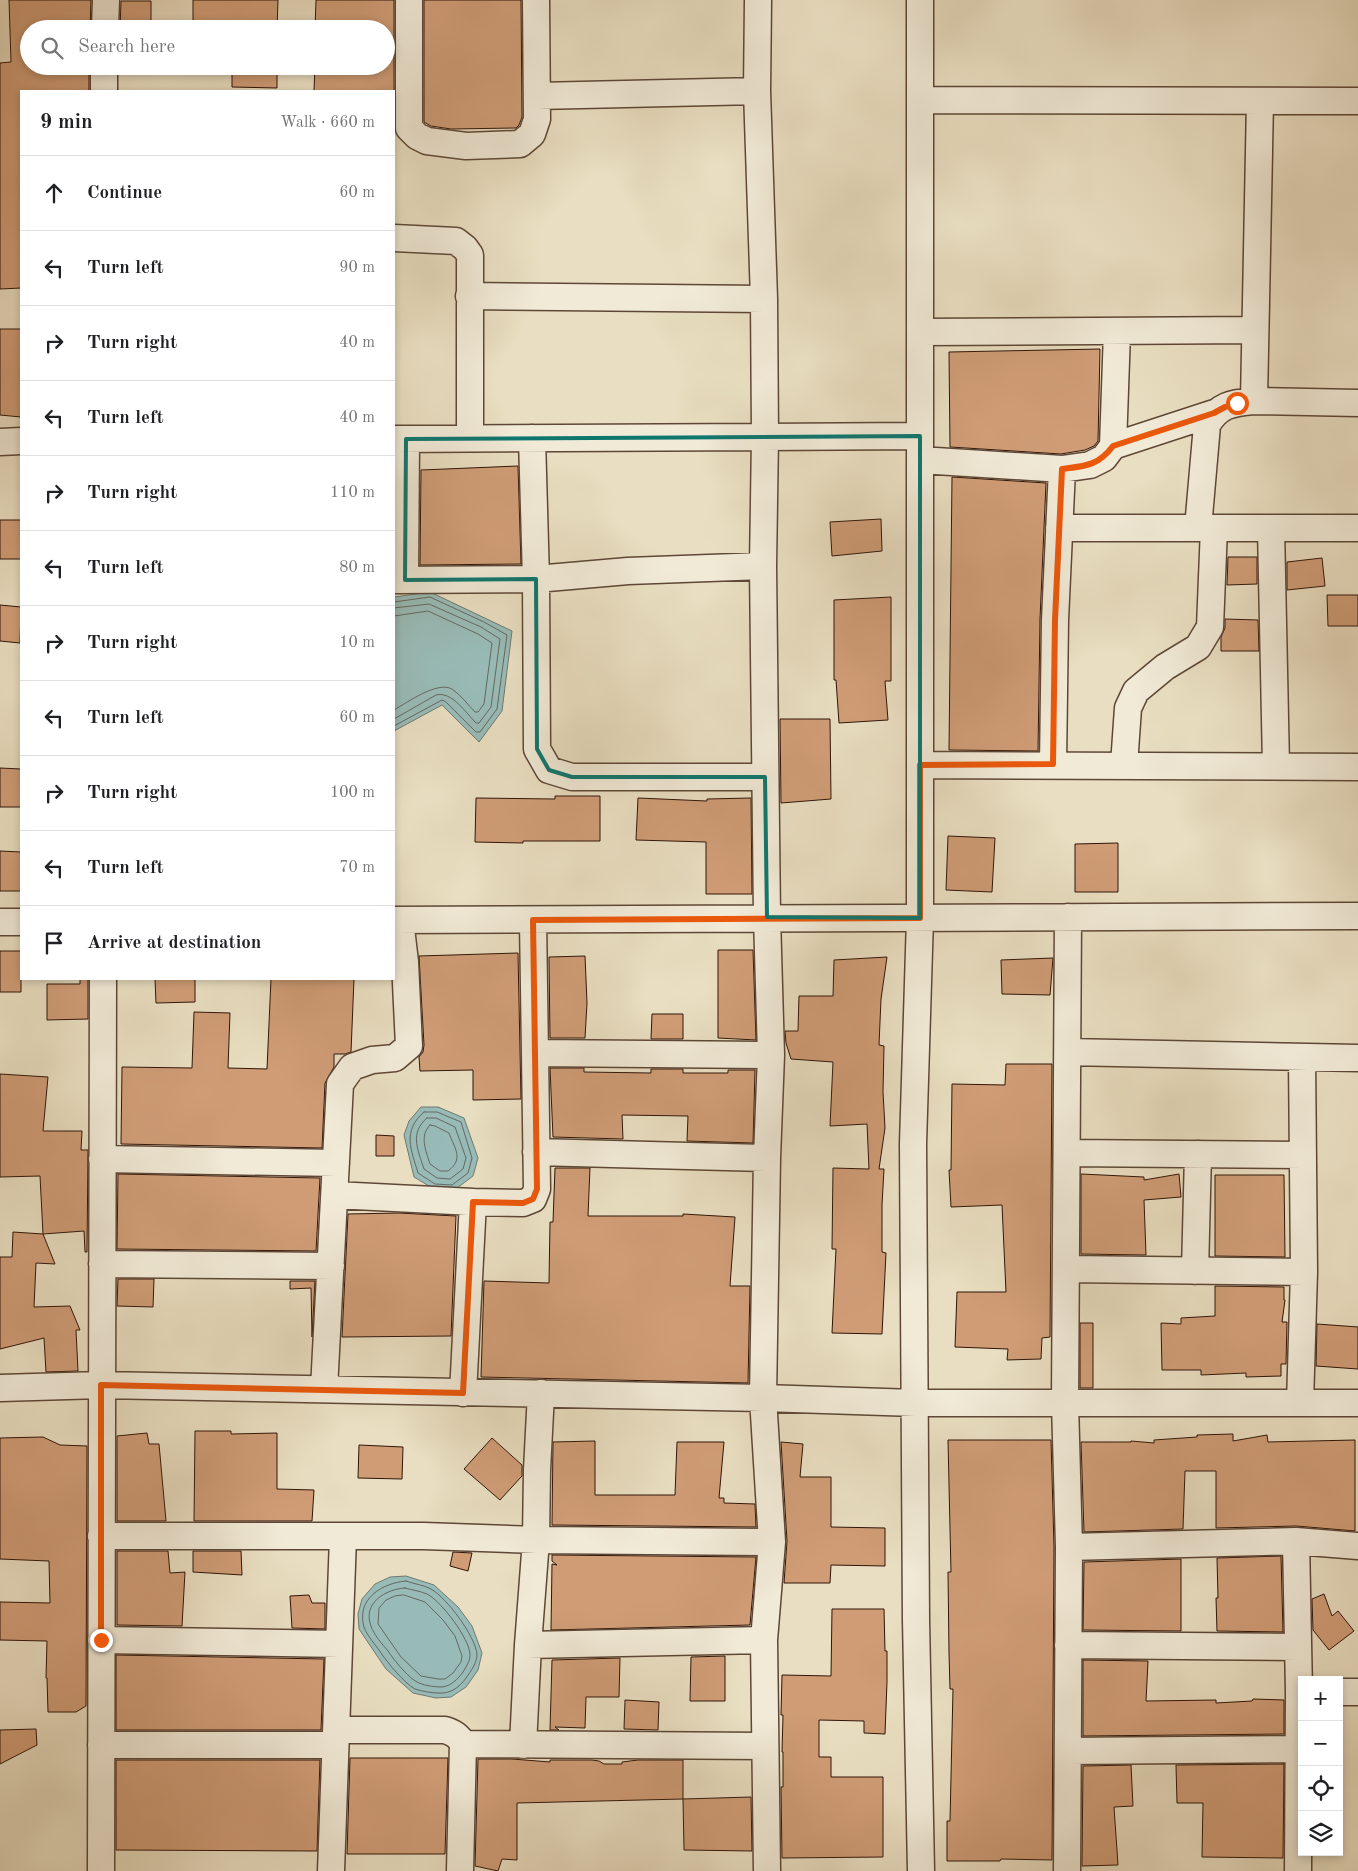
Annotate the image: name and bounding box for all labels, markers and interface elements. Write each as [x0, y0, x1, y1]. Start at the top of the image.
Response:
search box [20, 20, 395, 75]
icon: search [38, 34, 66, 62]
text: Search here [78, 38, 175, 57]
text: 9 min [40, 112, 93, 133]
text: Walk · 660 m [280, 115, 375, 131]
icon: ahead [40, 179, 68, 207]
text: Continue [87, 184, 162, 203]
text: 60 m [339, 185, 375, 201]
icon: left [40, 254, 68, 282]
text: Turn left [87, 259, 164, 278]
text: 90 m [339, 260, 375, 276]
icon: right [40, 329, 68, 357]
text: Turn right [87, 334, 177, 353]
text: 40 m [339, 335, 375, 351]
route start [1226, 392, 1249, 415]
icon: left [40, 404, 68, 432]
text: Turn left [87, 409, 164, 428]
text: 40 m [339, 410, 375, 426]
icon: right [40, 479, 68, 507]
text: Turn right [87, 484, 177, 503]
text: 110 m [330, 485, 375, 501]
icon: left [40, 554, 68, 582]
text: Turn left [87, 559, 164, 578]
text: 80 m [339, 560, 375, 576]
icon: right [40, 629, 68, 657]
text: Turn right [87, 634, 177, 653]
text: 10 m [339, 635, 375, 651]
icon: left [40, 704, 68, 732]
text: Turn left [87, 709, 164, 728]
text: 60 m [339, 710, 375, 726]
icon: right [40, 779, 68, 807]
text: Turn right [87, 784, 177, 803]
text: 100 m [330, 785, 375, 801]
icon: left [40, 854, 68, 882]
text: Turn left [87, 859, 164, 878]
text: 70 m [339, 860, 375, 876]
icon: arrive [40, 929, 68, 957]
text: Arrive at destination [87, 934, 261, 953]
route end [90, 1629, 113, 1652]
map controls [1298, 1676, 1343, 1856]
button: + [1298, 1676, 1343, 1721]
button: − [1298, 1721, 1343, 1766]
button: locate [1298, 1766, 1343, 1811]
button: layers [1298, 1811, 1343, 1856]

